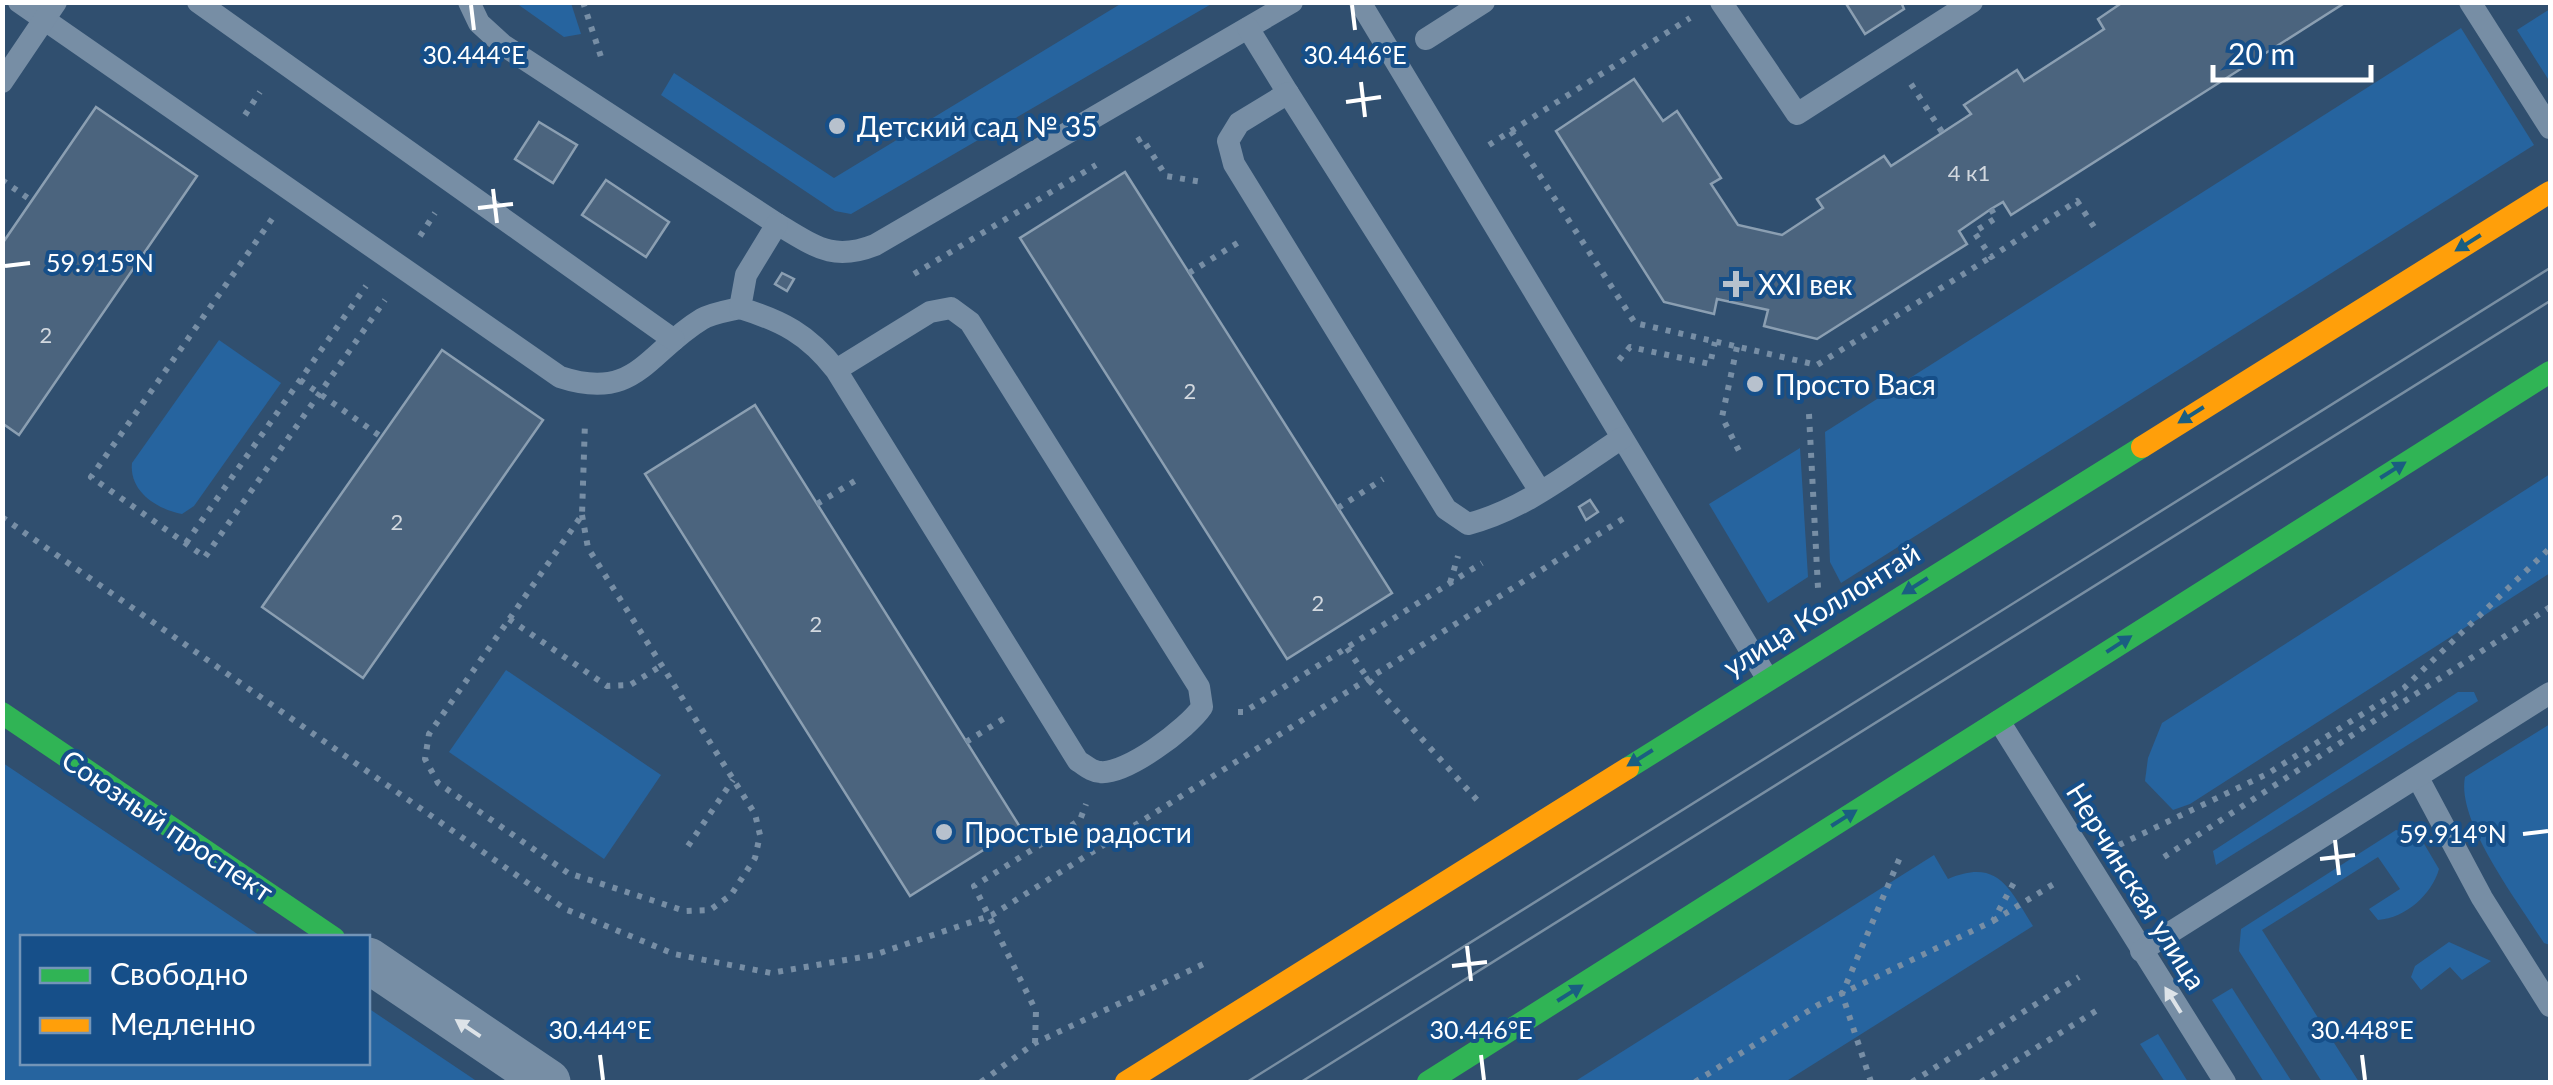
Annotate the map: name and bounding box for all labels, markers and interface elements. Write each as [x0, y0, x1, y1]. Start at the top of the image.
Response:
scale bar [2213, 20, 2370, 82]
text: 20 m [2228, 35, 2295, 71]
text: 30.444°E [422, 39, 526, 69]
text: 30.446°E [1303, 39, 1407, 69]
place label: Детский сад № 35 [857, 109, 1097, 143]
marker: Детский сад № 35 [826, 115, 848, 137]
house number: 4 к1 [1948, 159, 1990, 186]
one-way arrow [2454, 234, 2482, 252]
text: 59.915°N [46, 247, 154, 277]
place label: XXI век [1758, 267, 1853, 301]
marker: XXI век [1723, 271, 1749, 297]
house number: 2 [40, 321, 52, 348]
place label: Просто Вася [1775, 367, 1936, 401]
marker: Просто Вася [1744, 373, 1766, 395]
house number: 2 [1184, 377, 1196, 404]
one-way arrow [2178, 405, 2205, 423]
one-way arrow [2379, 462, 2407, 480]
house number: 2 [391, 508, 403, 535]
street label: улица Коллонтай [1716, 535, 1926, 683]
one-way arrow [1901, 577, 1929, 594]
house number: 2 [1312, 589, 1324, 616]
house number: 2 [810, 610, 822, 637]
one-way arrow [2105, 636, 2132, 654]
street label: Союзный проспект [56, 742, 280, 908]
one-way arrow [1626, 748, 1653, 767]
street label: Нерчинская улица [2060, 777, 2214, 995]
one-way arrow [1830, 810, 1858, 827]
place label: Простые радости [964, 815, 1192, 849]
text: 59.914°N [2399, 818, 2507, 848]
marker: Простые радости [933, 821, 955, 843]
legend [20, 935, 370, 1065]
text: Свободно [110, 955, 248, 991]
one-way arrow [1556, 984, 1583, 1002]
one-way arrow [2164, 986, 2182, 1014]
text: Медленно [110, 1005, 256, 1041]
text: 30.444°E [548, 1014, 652, 1044]
text: 30.446°E [1429, 1014, 1533, 1044]
text: 30.448°E [2310, 1014, 2414, 1044]
one-way arrow [454, 1019, 481, 1038]

